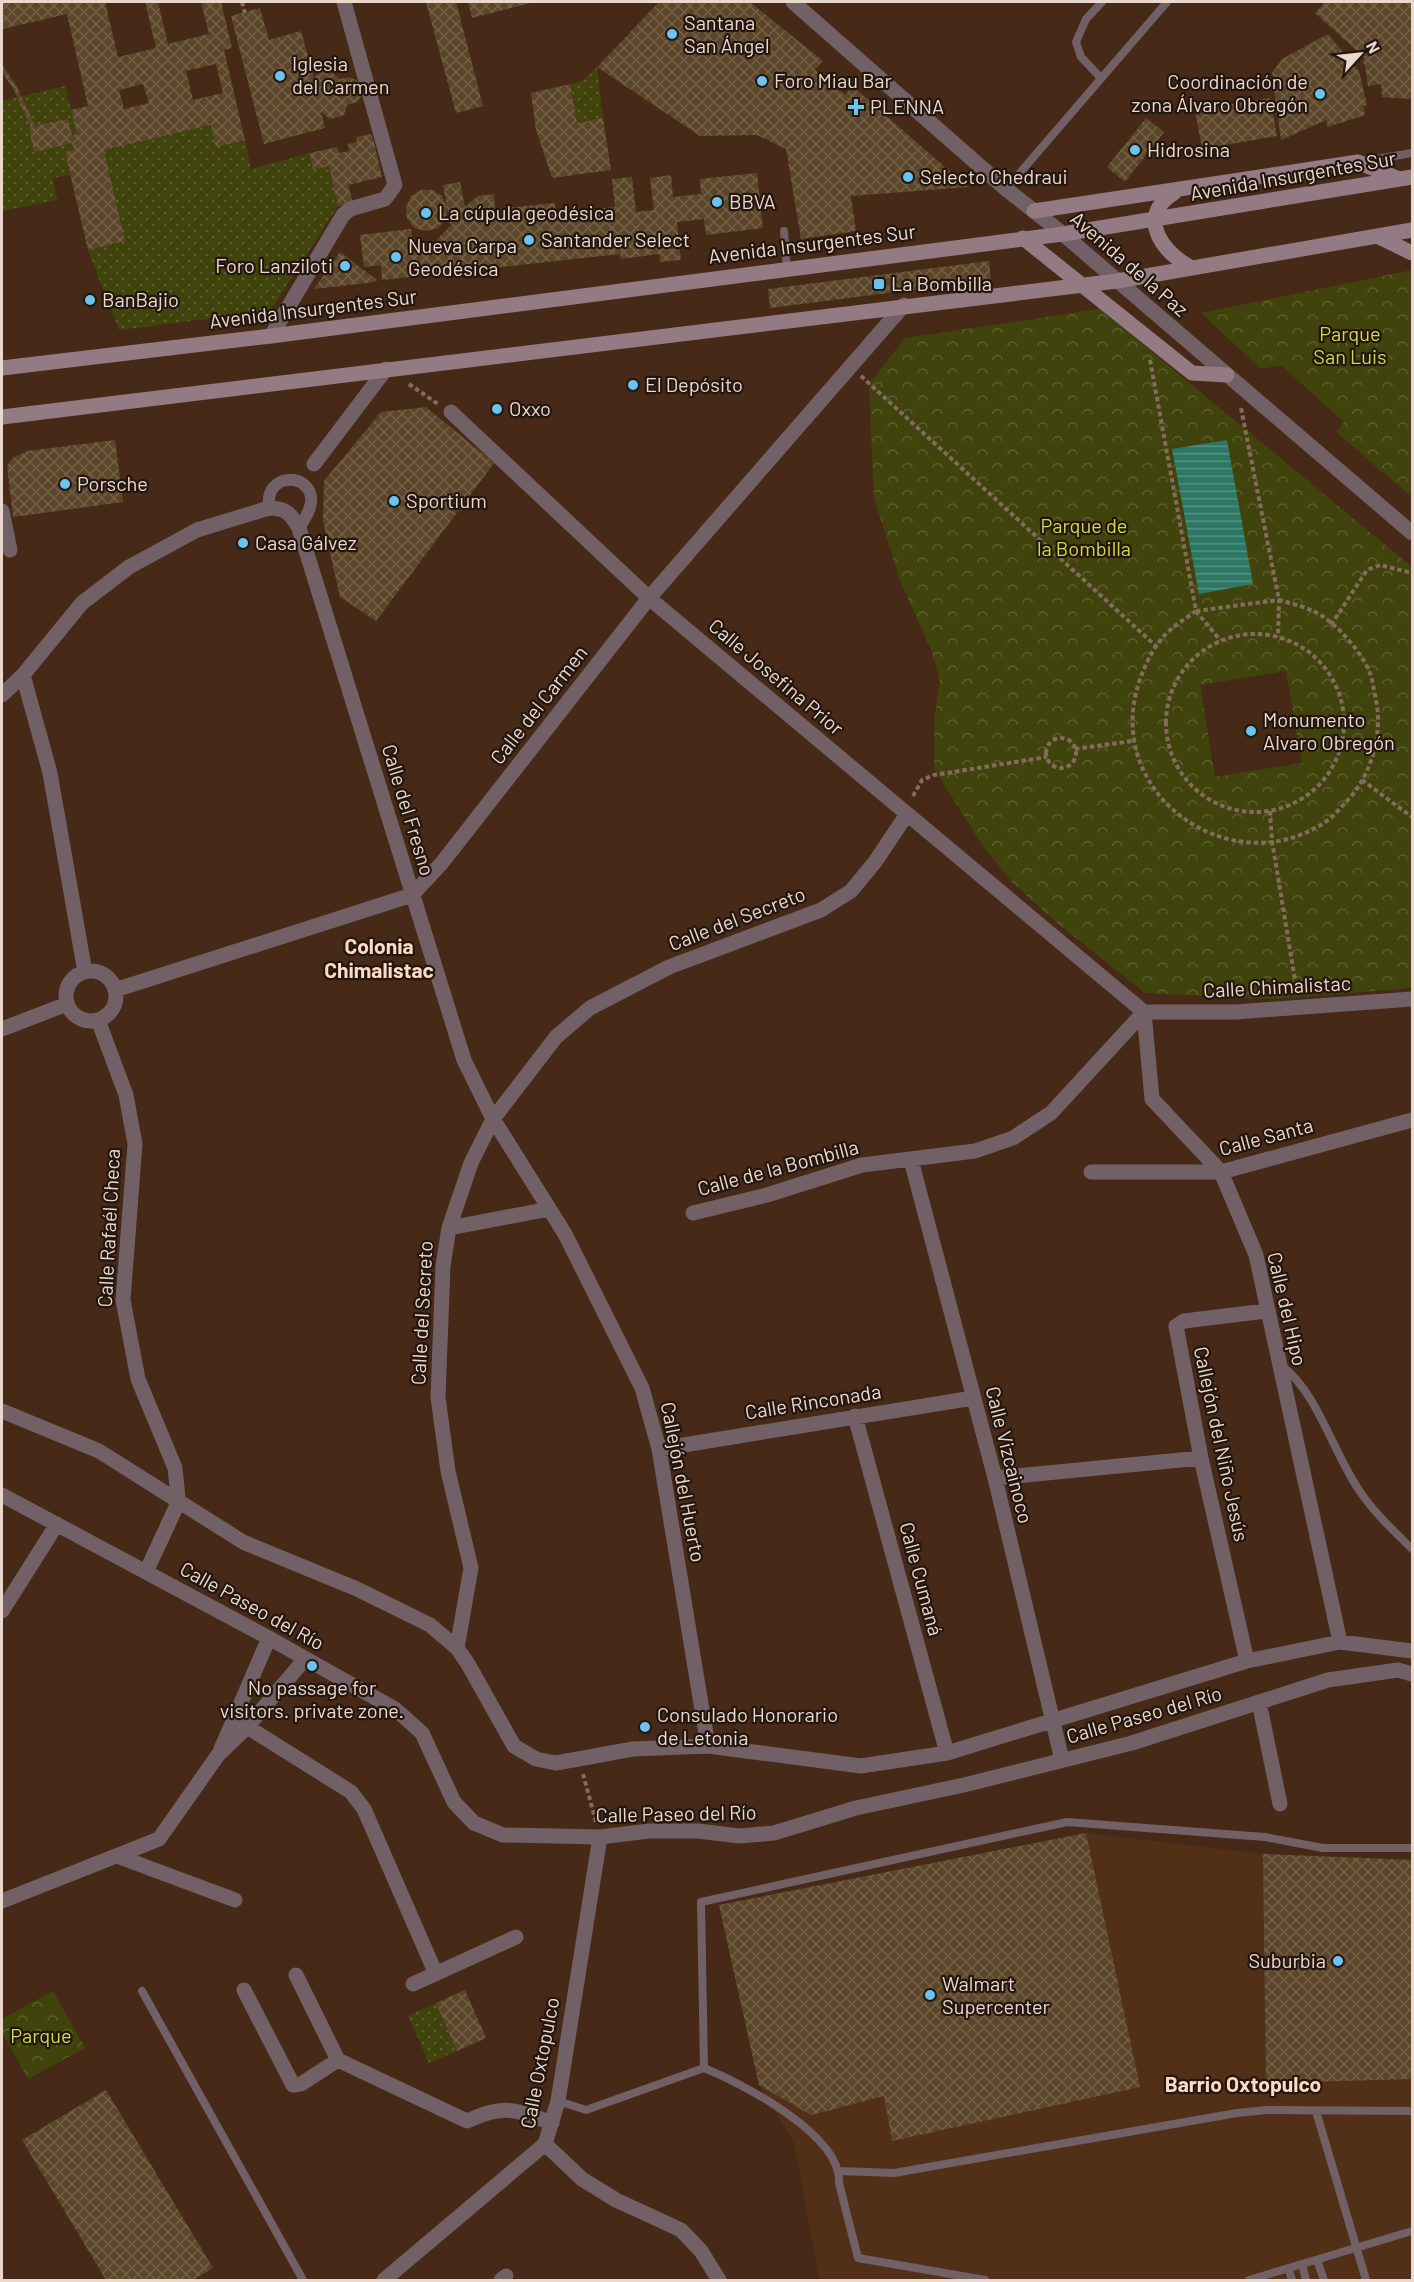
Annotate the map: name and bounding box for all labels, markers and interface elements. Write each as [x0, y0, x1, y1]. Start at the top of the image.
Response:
place label: Santana San Ángel [684, 10, 770, 57]
north arrow [1330, 24, 1390, 84]
marker: Santana San Ángel [665, 27, 679, 41]
text: N [1363, 38, 1385, 56]
place label: Iglesia del Carmen [292, 51, 390, 98]
place label: Foro Miau Bar [774, 68, 892, 92]
marker: Iglesia del Carmen [273, 69, 287, 83]
place label: Coordinación de zona Álvaro Obregón [1131, 69, 1308, 116]
marker: Foro Miau Bar [755, 74, 769, 88]
marker: Coordinación de zona Álvaro Obregón [1313, 87, 1327, 101]
place label: PLENNA [870, 94, 944, 118]
marker: PLENNA [847, 98, 865, 116]
place label: Hidrosina [1147, 137, 1230, 161]
marker: Hidrosina [1128, 143, 1142, 157]
street label: Avenida Insurgentes Sur [1188, 145, 1398, 205]
place label: Selecto Chedraui [920, 164, 1068, 188]
marker: Selecto Chedraui [901, 170, 915, 184]
place label: BBVA [729, 189, 776, 213]
marker: BBVA [710, 195, 724, 209]
place label: La cúpula geodésica [438, 200, 614, 224]
marker: La cúpula geodésica [419, 206, 433, 220]
street label: Avenida de la Paz [1066, 206, 1193, 321]
street label: Avenida Insurgentes Sur [707, 218, 917, 268]
place label: Santander Select [541, 227, 690, 251]
place label: Nueva Carpa Geodésica [408, 233, 517, 280]
marker: Santander Select [522, 233, 536, 247]
marker: Nueva Carpa Geodésica [389, 250, 403, 264]
place label: Foro Lanziloti [215, 253, 333, 277]
marker: Foro Lanziloti [338, 259, 352, 273]
place label: La Bombilla [891, 271, 992, 295]
marker: La Bombilla [872, 277, 886, 291]
street label: Avenida Insurgentes Sur [208, 283, 418, 333]
place label: BanBajio [102, 287, 179, 311]
marker: BanBajio [83, 293, 97, 307]
park label: Parque San Luis [1313, 321, 1387, 368]
place label: El Depósito [645, 372, 743, 396]
marker: El Depósito [626, 378, 640, 392]
place label: Oxxo [509, 396, 551, 420]
marker: Oxxo [490, 402, 504, 416]
place label: Porsche [77, 471, 148, 495]
marker: Porsche [58, 477, 72, 491]
place label: Sportium [406, 488, 487, 512]
marker: Sportium [387, 494, 401, 508]
park label: Parque de la Bombilla [1037, 513, 1131, 560]
place label: Casa Gálvez [255, 530, 357, 554]
marker: Casa Gálvez [236, 536, 250, 550]
street label: Calle Josefina Prior [704, 613, 849, 740]
street label: Calle del Carmen [485, 640, 592, 768]
place label: Monumento Alvaro Obregón [1263, 707, 1395, 754]
marker: Monumento Alvaro Obregón [1244, 724, 1258, 738]
street label: Calle del Fresno [378, 741, 440, 878]
street label: Calle del Secreto [665, 881, 808, 955]
district label: Colonia Chimalistac [324, 933, 434, 982]
street label: Calle Chimalistac [1202, 970, 1352, 1002]
street label: Calle Santa [1216, 1112, 1315, 1160]
street label: Calle de la Bombilla [695, 1134, 861, 1200]
street label: Calle Rafaél Checa [92, 1148, 124, 1308]
street label: Calle del Secreto [405, 1240, 437, 1386]
street label: Calle del Hipo [1263, 1249, 1313, 1368]
street label: Callejón del Niño Jesús [1190, 1344, 1254, 1544]
street label: Calle Rinconada [743, 1378, 883, 1424]
street label: Calle Vizcainoco [981, 1384, 1039, 1526]
street label: Callejón del Huerto [657, 1400, 711, 1564]
street label: Calle Cumaná [895, 1519, 949, 1638]
street label: Calle Paseo del Río [176, 1556, 329, 1655]
marker: No passage for visitors. private zone. [305, 1659, 319, 1673]
place label: No passage for visitors. private zone. [220, 1675, 404, 1722]
street label: Calle Paseo del Río [1063, 1680, 1224, 1748]
place label: Consulado Honorario de Letonia [657, 1702, 838, 1749]
marker: Consulado Honorario de Letonia [638, 1720, 652, 1734]
street label: Calle Paseo del Río [595, 1800, 757, 1826]
place label: Suburbia [1248, 1948, 1326, 1972]
marker: Suburbia [1331, 1954, 1345, 1968]
place label: Walmart Supercenter [942, 1971, 1050, 2018]
marker: Walmart Supercenter [923, 1988, 937, 2002]
street label: Calle Oxtopulco [514, 1995, 564, 2131]
park label: Parque [10, 2023, 72, 2047]
district label: Barrio Oxtopulco [1165, 2071, 1321, 2096]

